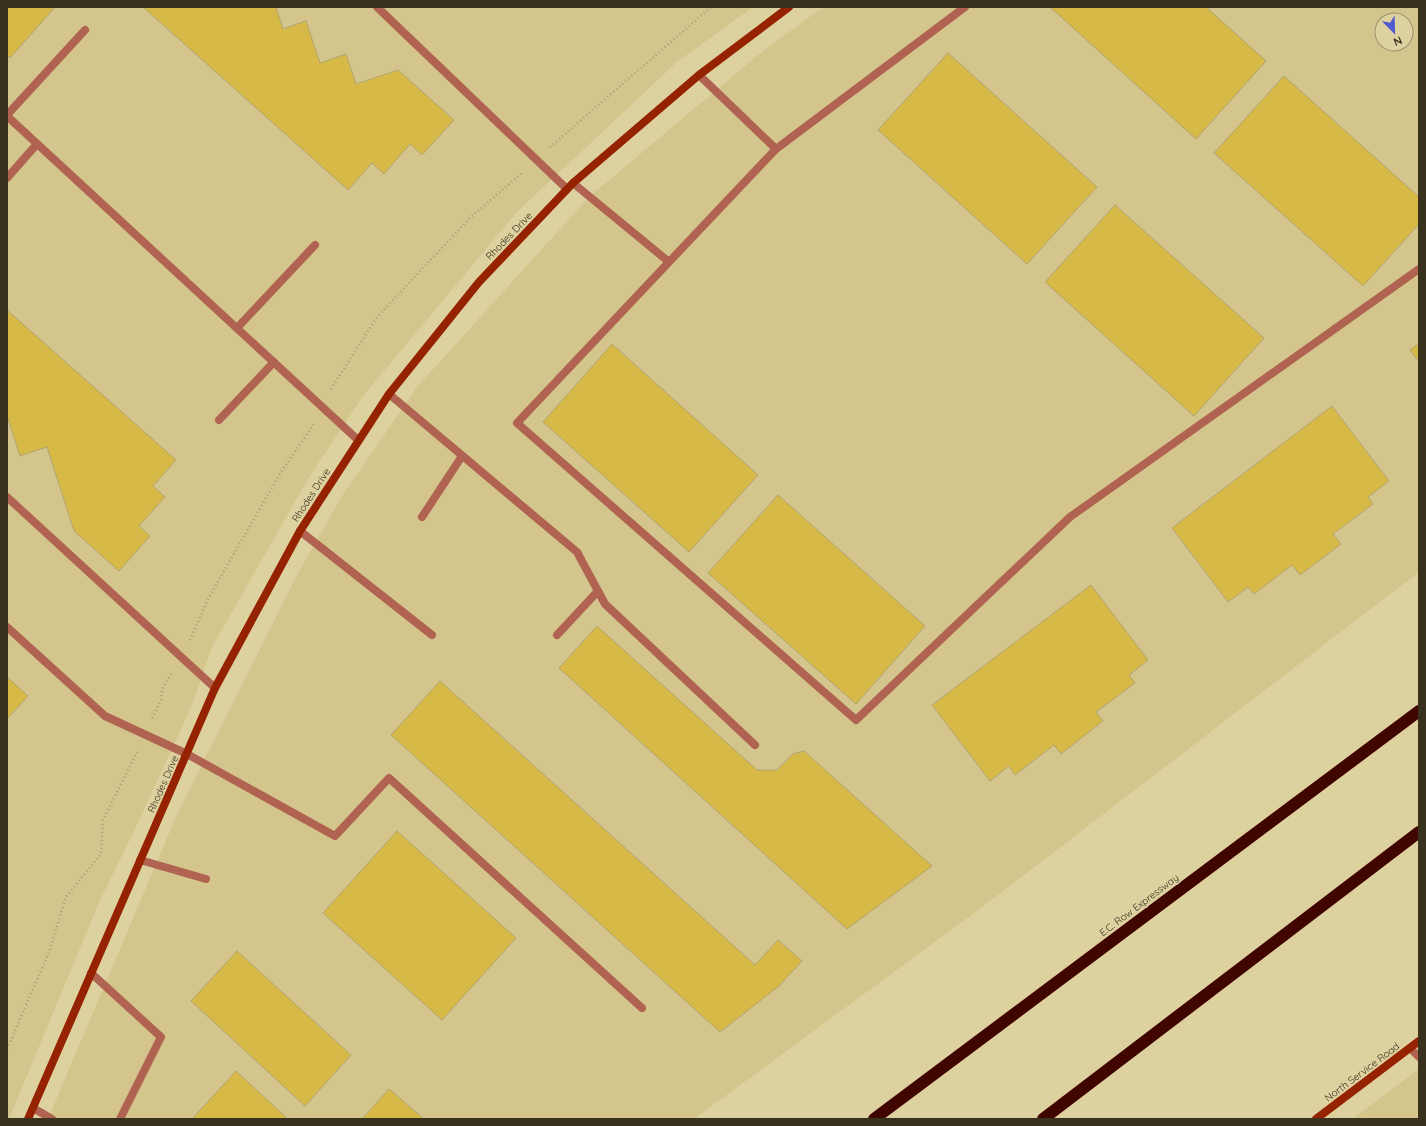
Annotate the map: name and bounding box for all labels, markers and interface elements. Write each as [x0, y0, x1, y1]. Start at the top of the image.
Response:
north arrow [1374, 12, 1414, 52]
text: N [1391, 33, 1404, 49]
street label: Rhodes Drive [483, 209, 535, 263]
street label: Rhodes Drive [289, 465, 333, 524]
street label: Rhodes Drive [145, 753, 182, 815]
street label: E.C. Row Expressway [1097, 871, 1181, 939]
street label: North Service Road [1322, 1040, 1402, 1104]

